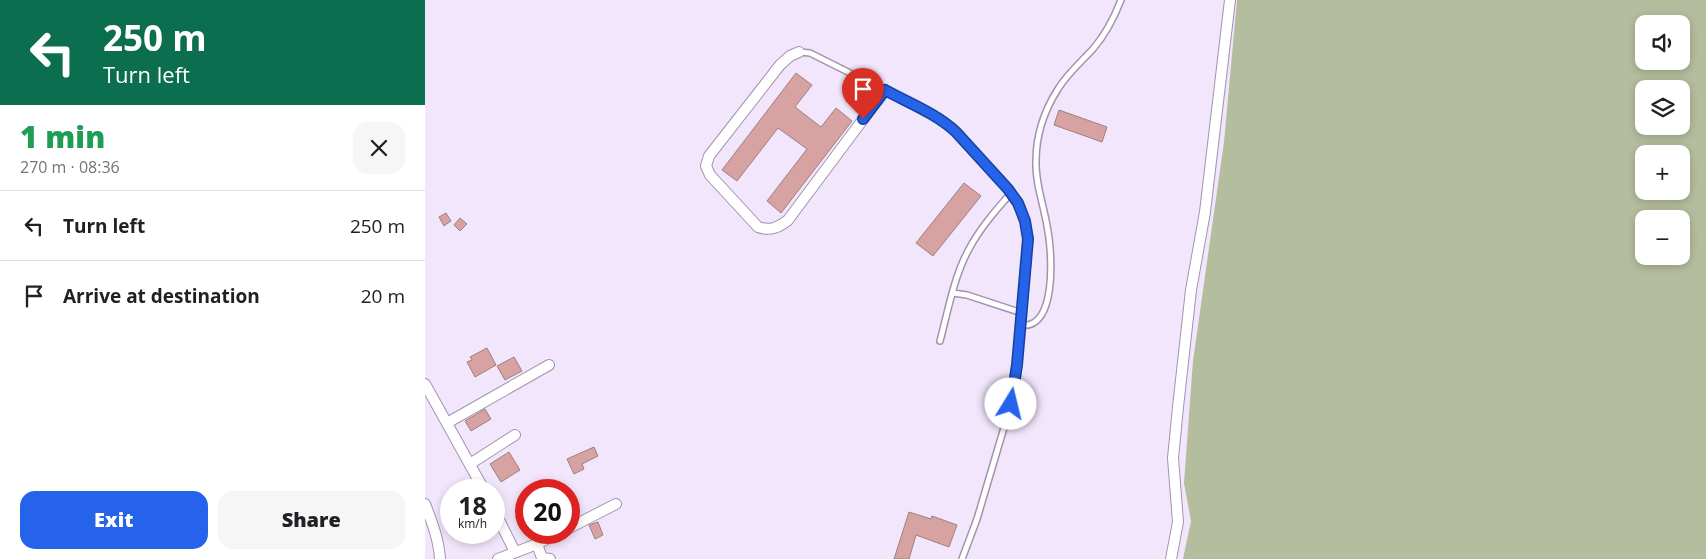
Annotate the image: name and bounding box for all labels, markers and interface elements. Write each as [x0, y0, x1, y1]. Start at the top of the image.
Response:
text: 250 m [103, 14, 207, 61]
map controls [1635, 15, 1690, 265]
button: sound [1635, 15, 1690, 70]
icon: left [20, 20, 85, 85]
text: Turn left [103, 59, 190, 89]
pin [842, 68, 884, 119]
icon: arrive [849, 75, 877, 103]
button: layers [1635, 80, 1690, 135]
text: 1 min [20, 116, 105, 157]
button: close [353, 122, 405, 174]
button: + [1635, 145, 1690, 200]
text: 270 m · 08:36 [20, 156, 120, 178]
button: − [1635, 210, 1690, 265]
icon: left [20, 212, 48, 240]
text: Turn left [63, 213, 145, 239]
text: 250 m [350, 213, 405, 239]
icon: arrive [20, 282, 48, 310]
text: Arrive at destination [63, 283, 260, 309]
text: 20 m [361, 283, 405, 309]
position arrow [984, 377, 1036, 429]
speed limit sign: 20 [515, 479, 580, 544]
text: 18 [458, 488, 487, 522]
button: Exit [20, 491, 208, 549]
button: Share [218, 491, 405, 549]
text: km/h [458, 515, 487, 532]

